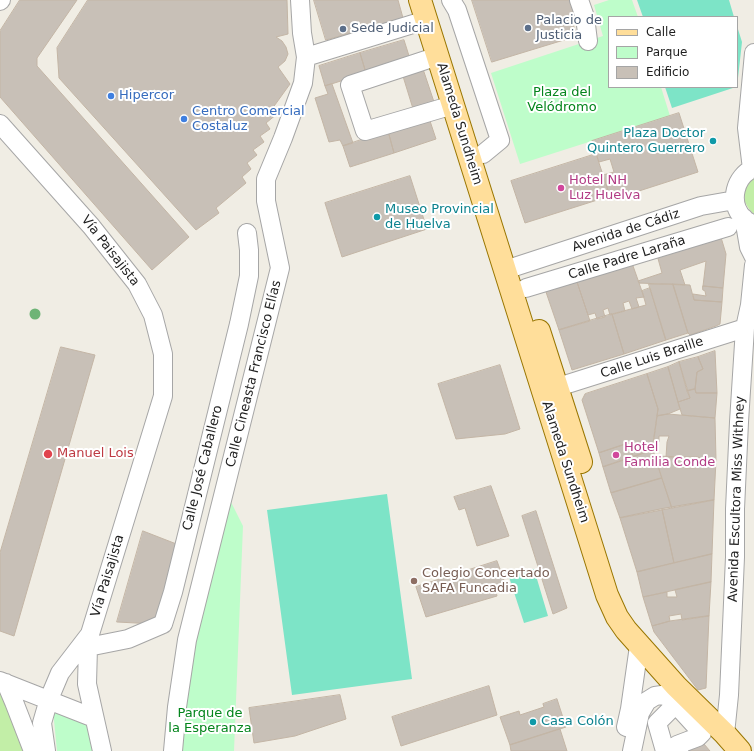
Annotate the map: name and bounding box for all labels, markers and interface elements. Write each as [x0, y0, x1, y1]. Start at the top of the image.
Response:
place label: Palacio de Justicia [536, 13, 602, 44]
legend [608, 16, 738, 88]
place label: Sede Judicial [351, 21, 434, 37]
marker: Palacio de Justicia [523, 23, 533, 33]
marker: Sede Judicial [338, 24, 348, 34]
text: Calle [646, 25, 676, 39]
text: Parque [646, 45, 687, 59]
street label: Alameda Sundheim [433, 61, 485, 187]
text: Edificio [646, 65, 689, 79]
park label: Plaza del Velódromo [527, 85, 597, 116]
place label: Hipercor [119, 88, 174, 104]
marker: Hipercor [106, 91, 116, 101]
place label: Centro Comercial Costaluz [192, 104, 305, 135]
marker: Centro Comercial Costaluz [179, 114, 189, 124]
place label: Plaza Doctor Quintero Guerrero [587, 126, 705, 157]
marker: Plaza Doctor Quintero Guerrero [708, 136, 718, 146]
place label: Hotel NH Luz Huelva [569, 173, 640, 204]
marker: Hotel NH Luz Huelva [556, 183, 566, 193]
place label: Museo Provincial de Huelva [385, 202, 494, 233]
street label: Avenida de Cádiz [570, 206, 682, 256]
marker: Museo Provincial de Huelva [372, 212, 382, 222]
street label: Vía Paisajista [78, 213, 142, 289]
street label: Calle Padre Laraña [566, 233, 688, 283]
street label: Calle Cineasta Francisco Elías [223, 279, 285, 469]
street label: Calle Luis Braille [599, 334, 705, 382]
street label: Avenida Escultora Miss Withney [726, 396, 748, 602]
street label: Alameda Sundheim [538, 399, 592, 525]
street label: Calle José Caballero [180, 404, 226, 532]
place label: Hotel Familia Conde [624, 440, 715, 471]
place label: Manuel Lois [57, 446, 134, 462]
marker: Manuel Lois [42, 448, 54, 460]
marker: Hotel Familia Conde [611, 450, 621, 460]
street label: Vía Paisajista [88, 533, 128, 619]
place label: Colegio Concertado SAFA Funcadia [422, 566, 550, 597]
marker: Colegio Concertado SAFA Funcadia [409, 576, 419, 586]
park label: Parque de la Esperanza [168, 706, 252, 737]
place label: Casa Colón [541, 714, 614, 730]
marker: Casa Colón [528, 717, 538, 727]

